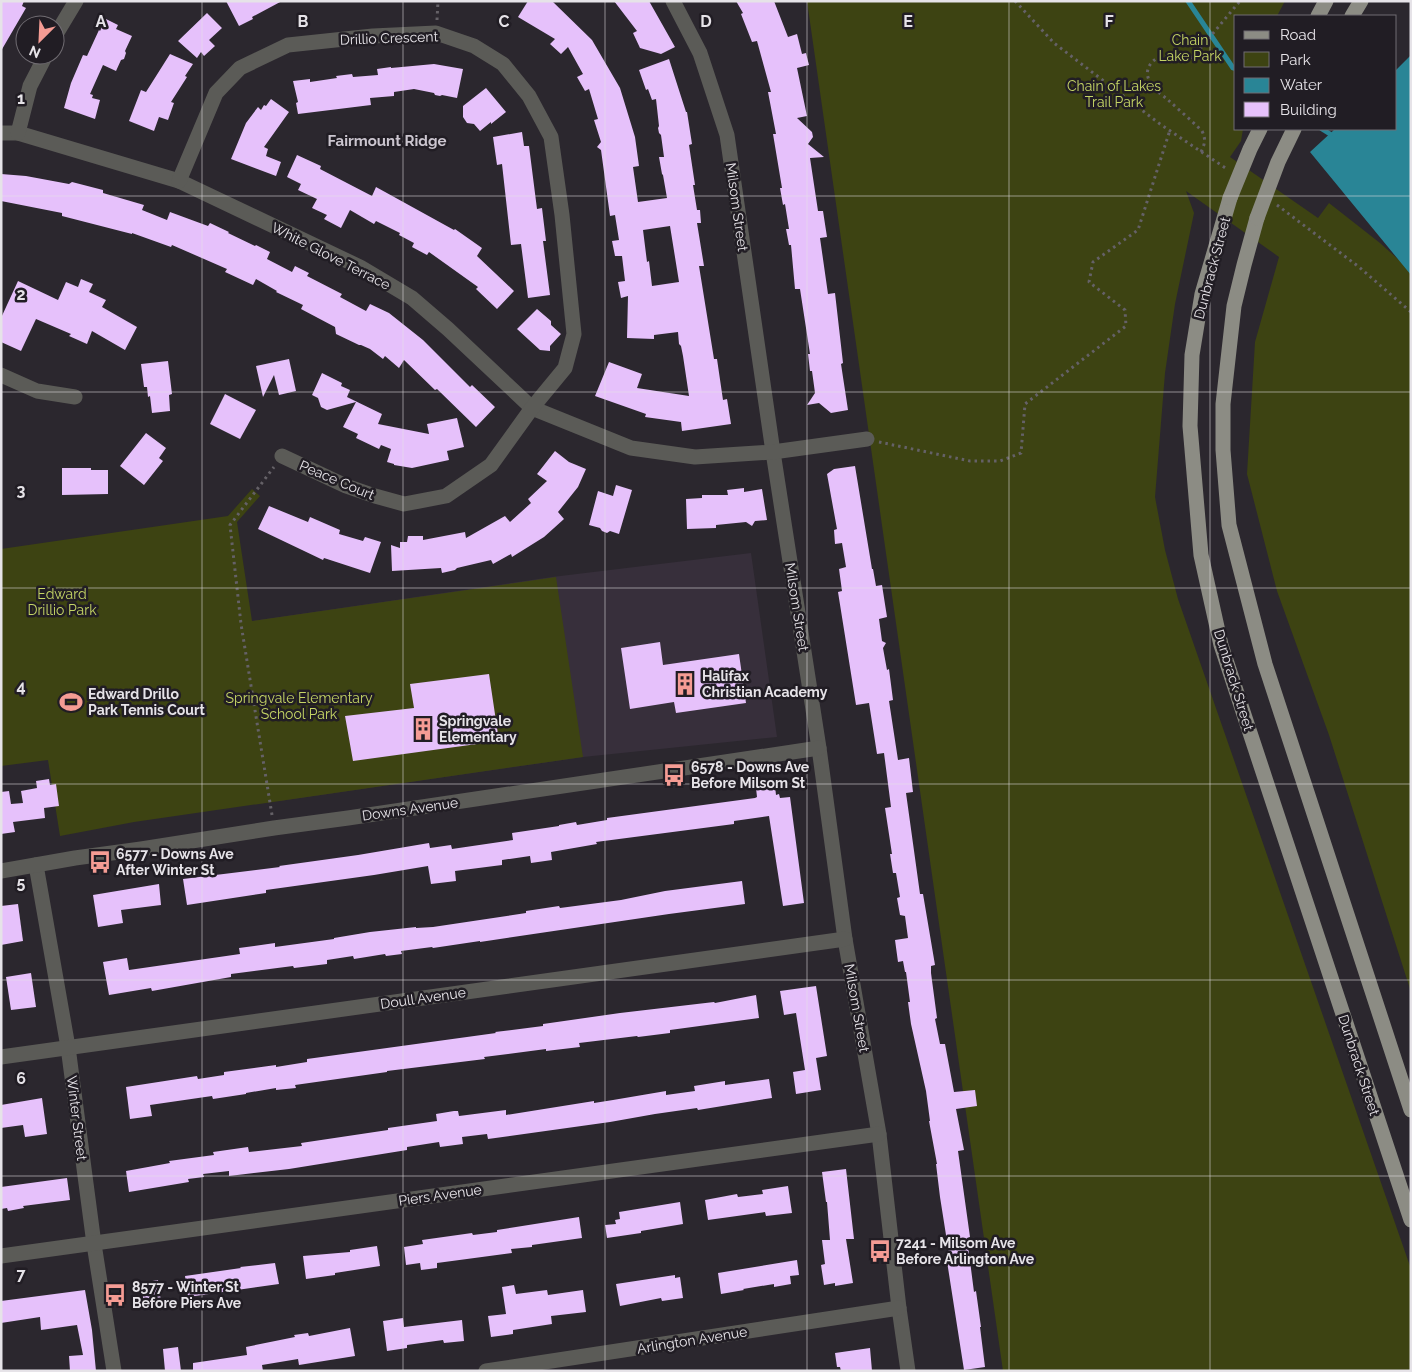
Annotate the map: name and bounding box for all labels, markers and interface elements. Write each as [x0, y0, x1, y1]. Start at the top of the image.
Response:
text: A [96, 12, 107, 31]
text: B [298, 12, 309, 31]
text: C [499, 12, 510, 31]
text: D [700, 12, 712, 31]
text: E [903, 12, 913, 31]
text: F [1104, 12, 1114, 31]
north arrow [15, 15, 65, 65]
legend [1234, 15, 1397, 130]
text: Road [1280, 26, 1316, 44]
street label: Drillio Crescent [340, 28, 439, 48]
park label: Chain Lake Park [1158, 32, 1222, 64]
text: N [27, 42, 43, 61]
text: Park [1280, 51, 1311, 69]
text: Water [1280, 76, 1323, 94]
park label: Chain of Lakes Trail Park [1067, 78, 1161, 110]
text: 1 [17, 89, 25, 108]
text: Building [1280, 101, 1337, 119]
district label: Fairmount Ridge [328, 132, 446, 150]
street label: Milsom Street [723, 162, 751, 253]
street label: Dunbrack Street [1191, 215, 1233, 321]
street label: White Glove Terrace [269, 219, 393, 293]
text: 2 [16, 285, 26, 304]
street label: Peace Court [297, 457, 377, 503]
text: 3 [17, 481, 26, 500]
street label: Milsom Street [782, 562, 812, 653]
park label: Edward Drillio Park [27, 586, 97, 618]
street label: Dunbrack Street [1211, 627, 1257, 733]
place label: Halifax Christian Academy [702, 668, 828, 700]
building icon: Halifax Christian Academy [672, 671, 698, 697]
text: 4 [16, 677, 26, 696]
place label: Edward Drillo Park Tennis Court [88, 686, 205, 718]
sports icon: Edward Drillo Park Tennis Court [58, 689, 84, 715]
park label: Springvale Elementary School Park [226, 690, 373, 722]
place label: Springvale Elementary [439, 713, 517, 745]
building icon: Springvale Elementary [410, 716, 436, 742]
place label: 6578 - Downs Ave Before Milsom St [691, 759, 810, 791]
bus stop icon: 6578 - Downs Ave Before Milsom St [661, 762, 687, 788]
street label: Downs Avenue [361, 794, 459, 824]
place label: 6577 - Downs Ave After Winter St [116, 846, 234, 878]
bus stop icon: 6577 - Downs Ave After Winter St [87, 849, 113, 875]
text: 5 [17, 873, 26, 892]
street label: Milsom Street [841, 963, 873, 1054]
street label: Doull Avenue [379, 984, 467, 1012]
street label: Dunbrack Street [1335, 1013, 1383, 1118]
text: 6 [16, 1069, 26, 1088]
street label: Winter Street [64, 1075, 90, 1162]
street label: Piers Avenue [397, 1181, 483, 1209]
place label: 7241 - Milsom Ave Before Arlington Ave [896, 1235, 1035, 1267]
bus stop icon: 7241 - Milsom Ave Before Arlington Ave [867, 1238, 893, 1264]
text: 7 [17, 1265, 26, 1284]
place label: 8577 - Winter St Before Piers Ave [132, 1279, 242, 1311]
bus stop icon: 8577 - Winter St Before Piers Ave [102, 1282, 128, 1308]
street label: Arlington Avenue [636, 1323, 748, 1357]

